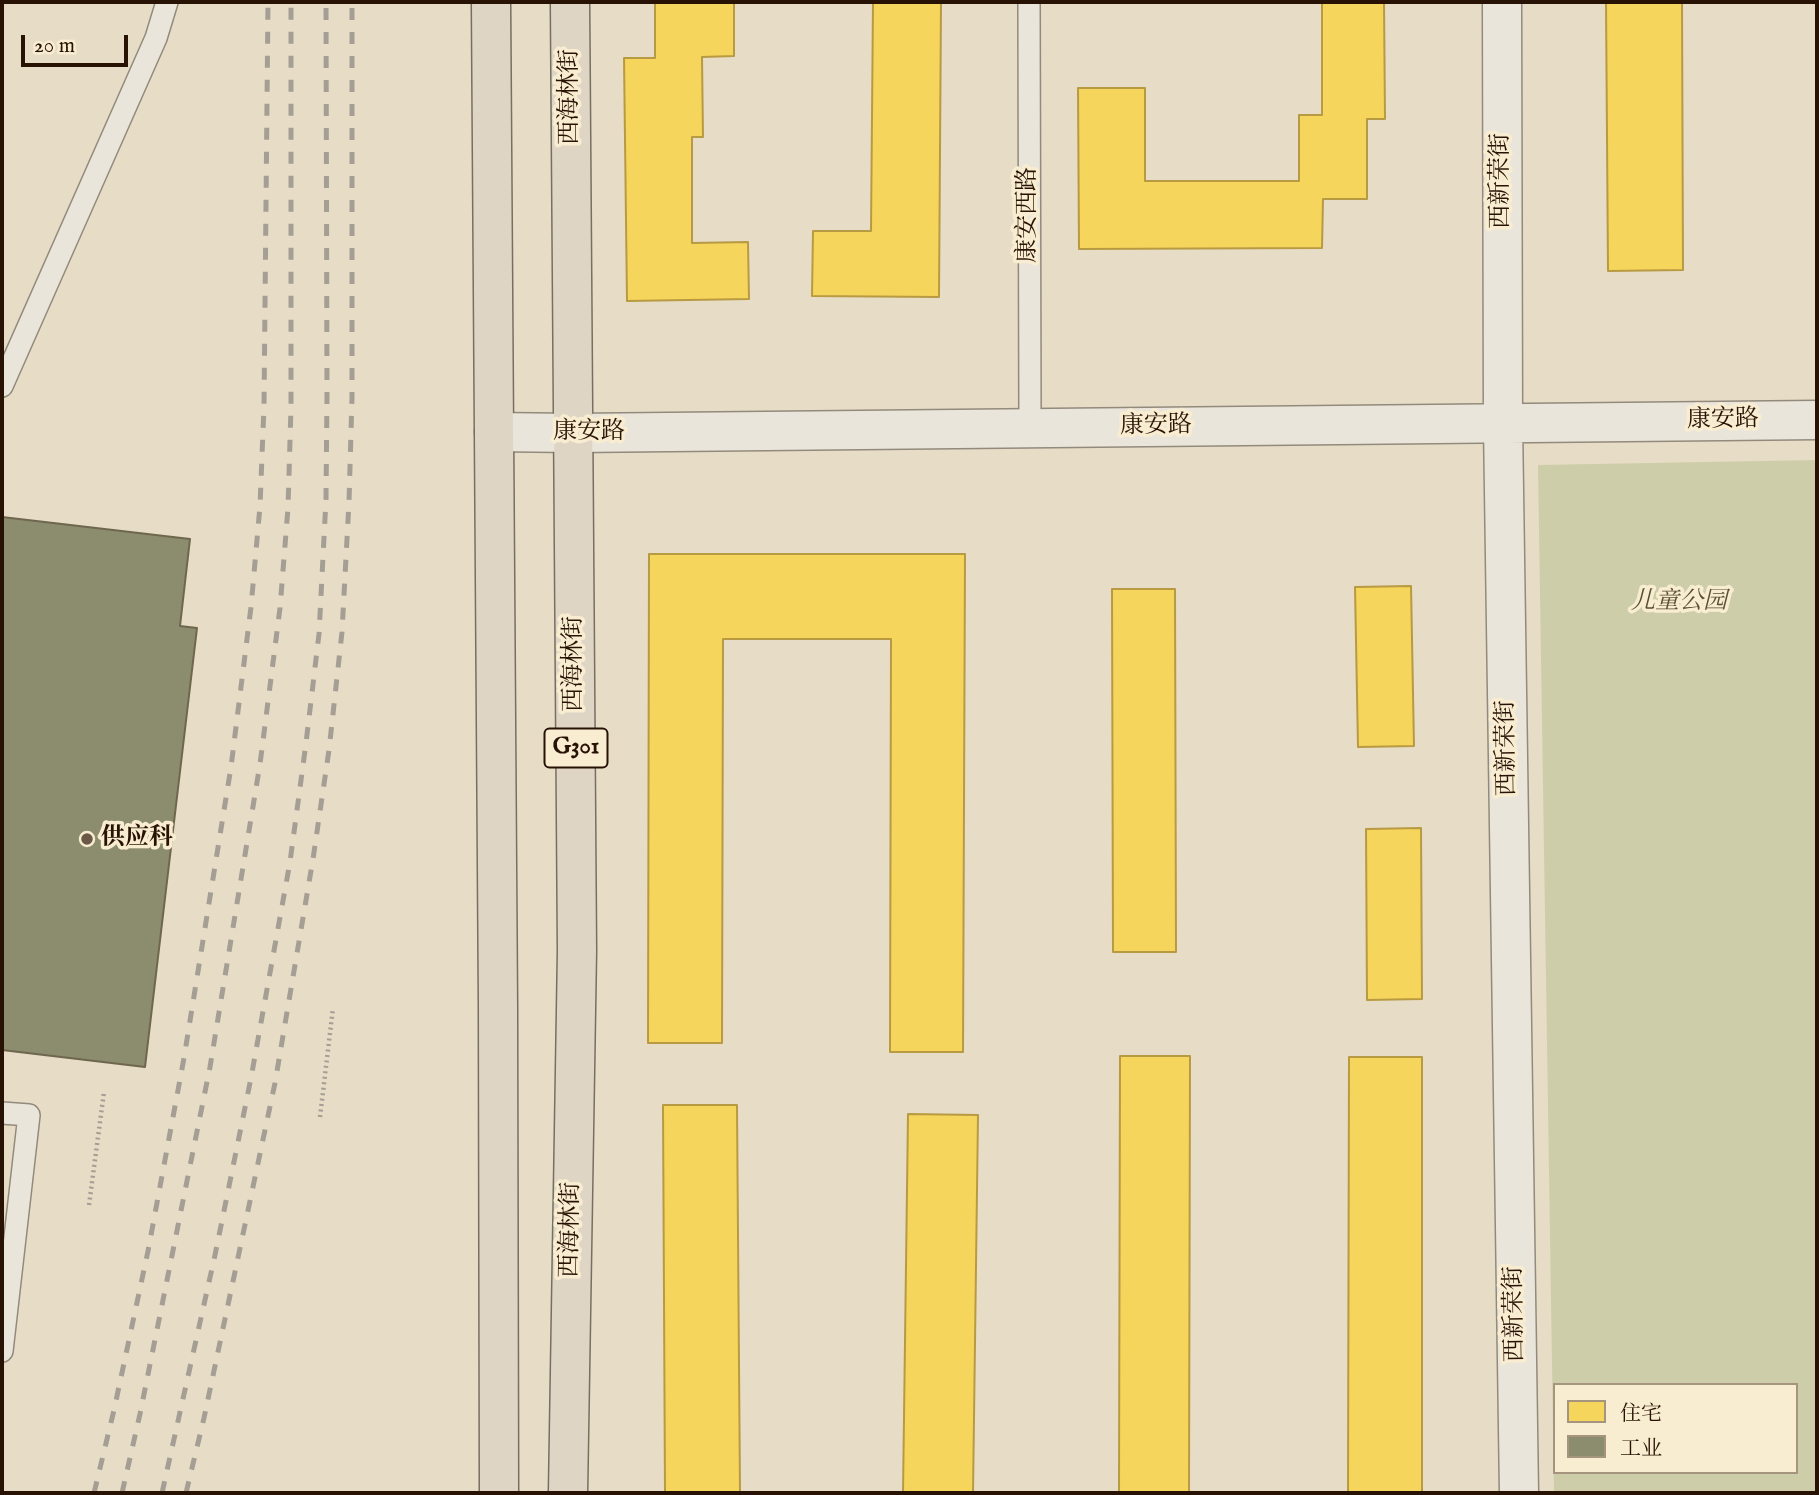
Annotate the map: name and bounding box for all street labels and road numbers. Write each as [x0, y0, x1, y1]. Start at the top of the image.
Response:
street label: 西海林街 [557, 49, 585, 145]
street label: 西新荣街 [1488, 133, 1516, 229]
street label: 康安西路 [1015, 167, 1043, 263]
street label: 康安路 [1687, 406, 1759, 436]
street label: 康安路 [1120, 412, 1192, 442]
street label: 康安路 [553, 419, 625, 447]
street label: 西海林街 [561, 616, 589, 712]
street label: 西新荣街 [1493, 700, 1523, 796]
road number: G301 [544, 728, 608, 768]
street label: 西海林街 [557, 1182, 587, 1278]
street label: 西新荣街 [1501, 1266, 1531, 1362]

